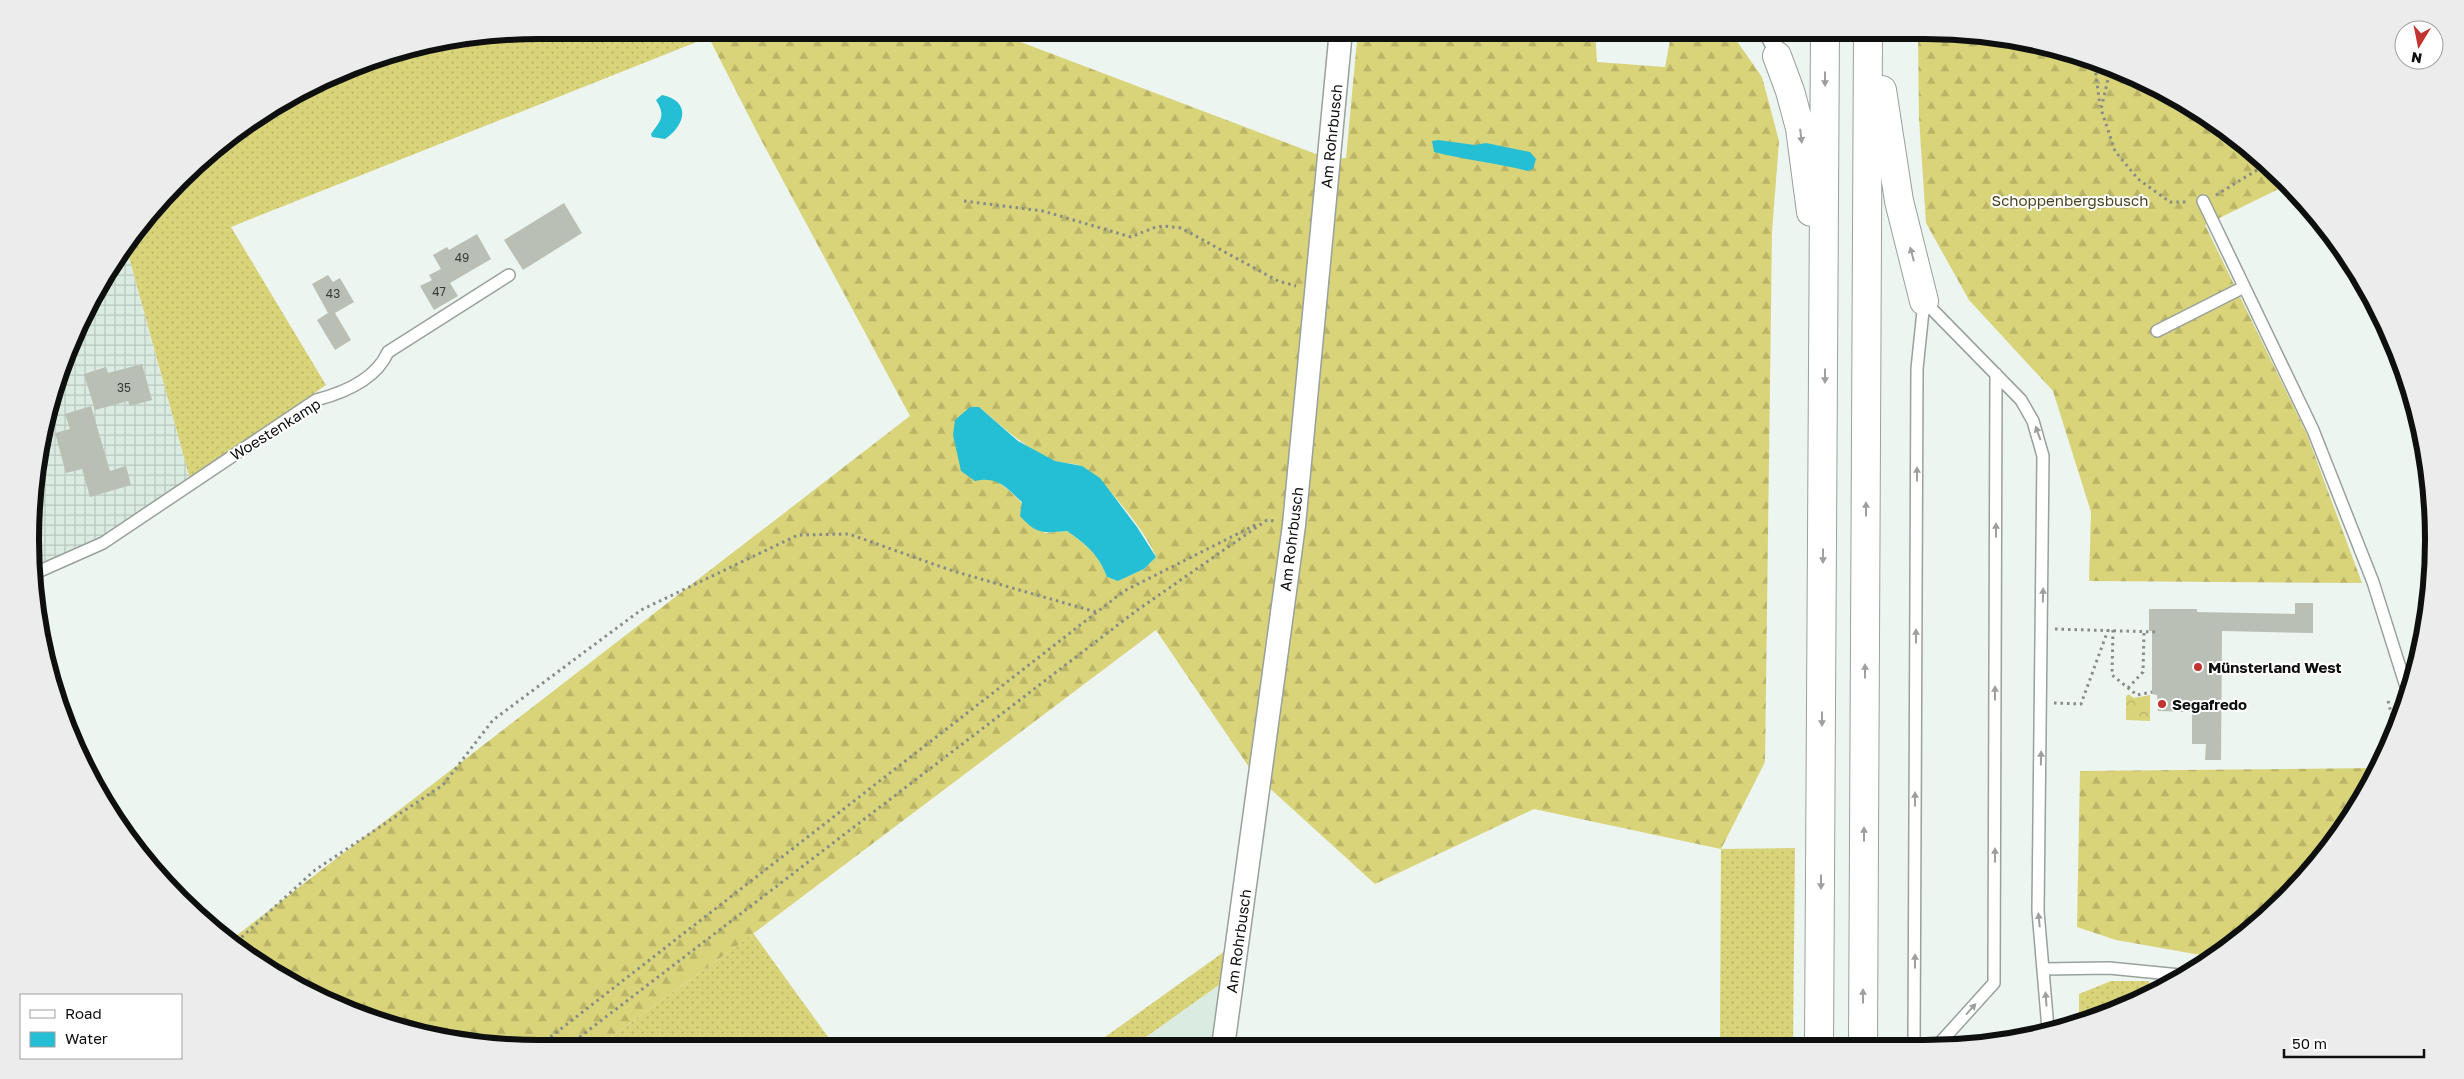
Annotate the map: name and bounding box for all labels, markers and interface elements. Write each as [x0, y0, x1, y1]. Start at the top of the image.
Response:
north arrow [2394, 20, 2444, 70]
text: N [2410, 49, 2423, 68]
one-way arrow [1821, 71, 1829, 87]
street label: Am Rohrbusch [1317, 83, 1345, 189]
one-way arrow [1797, 128, 1805, 144]
park label: Schoppenbergsbusch [1992, 191, 2148, 209]
one-way arrow [1907, 247, 1915, 262]
house number: 49 [455, 250, 469, 265]
house number: 47 [432, 284, 446, 299]
house number: 43 [326, 286, 340, 301]
one-way arrow [1821, 369, 1829, 385]
house number: 35 [117, 380, 131, 395]
street label: Woestenkamp [227, 394, 323, 464]
one-way arrow [2034, 426, 2041, 441]
one-way arrow [1913, 465, 1921, 481]
street label: Am Rohrbusch [1276, 486, 1306, 592]
one-way arrow [1862, 500, 1870, 516]
one-way arrow [1992, 522, 2000, 538]
one-way arrow [1819, 549, 1827, 565]
one-way arrow [2039, 587, 2047, 603]
one-way arrow [1912, 628, 1920, 644]
place label: Münsterland West [2208, 658, 2342, 676]
marker: Münsterland West [2192, 661, 2204, 673]
one-way arrow [1861, 663, 1869, 679]
one-way arrow [1991, 684, 1999, 700]
place label: Segafredo [2172, 695, 2247, 713]
marker: Segafredo [2156, 698, 2168, 710]
one-way arrow [1818, 711, 1826, 727]
one-way arrow [2037, 749, 2045, 765]
one-way arrow [1911, 790, 1919, 806]
one-way arrow [1860, 825, 1868, 841]
one-way arrow [1991, 847, 1999, 863]
one-way arrow [1817, 874, 1825, 890]
street label: Am Rohrbusch [1222, 888, 1254, 994]
one-way arrow [2035, 912, 2043, 928]
one-way arrow [1911, 953, 1919, 969]
one-way arrow [1859, 988, 1867, 1004]
one-way arrow [2042, 991, 2050, 1007]
legend [20, 994, 182, 1059]
one-way arrow [1965, 1003, 1977, 1015]
text: Road [65, 1004, 102, 1022]
scale bar [2284, 1026, 2424, 1058]
text: Water [65, 1029, 108, 1047]
text: 50 m [2292, 1034, 2327, 1052]

